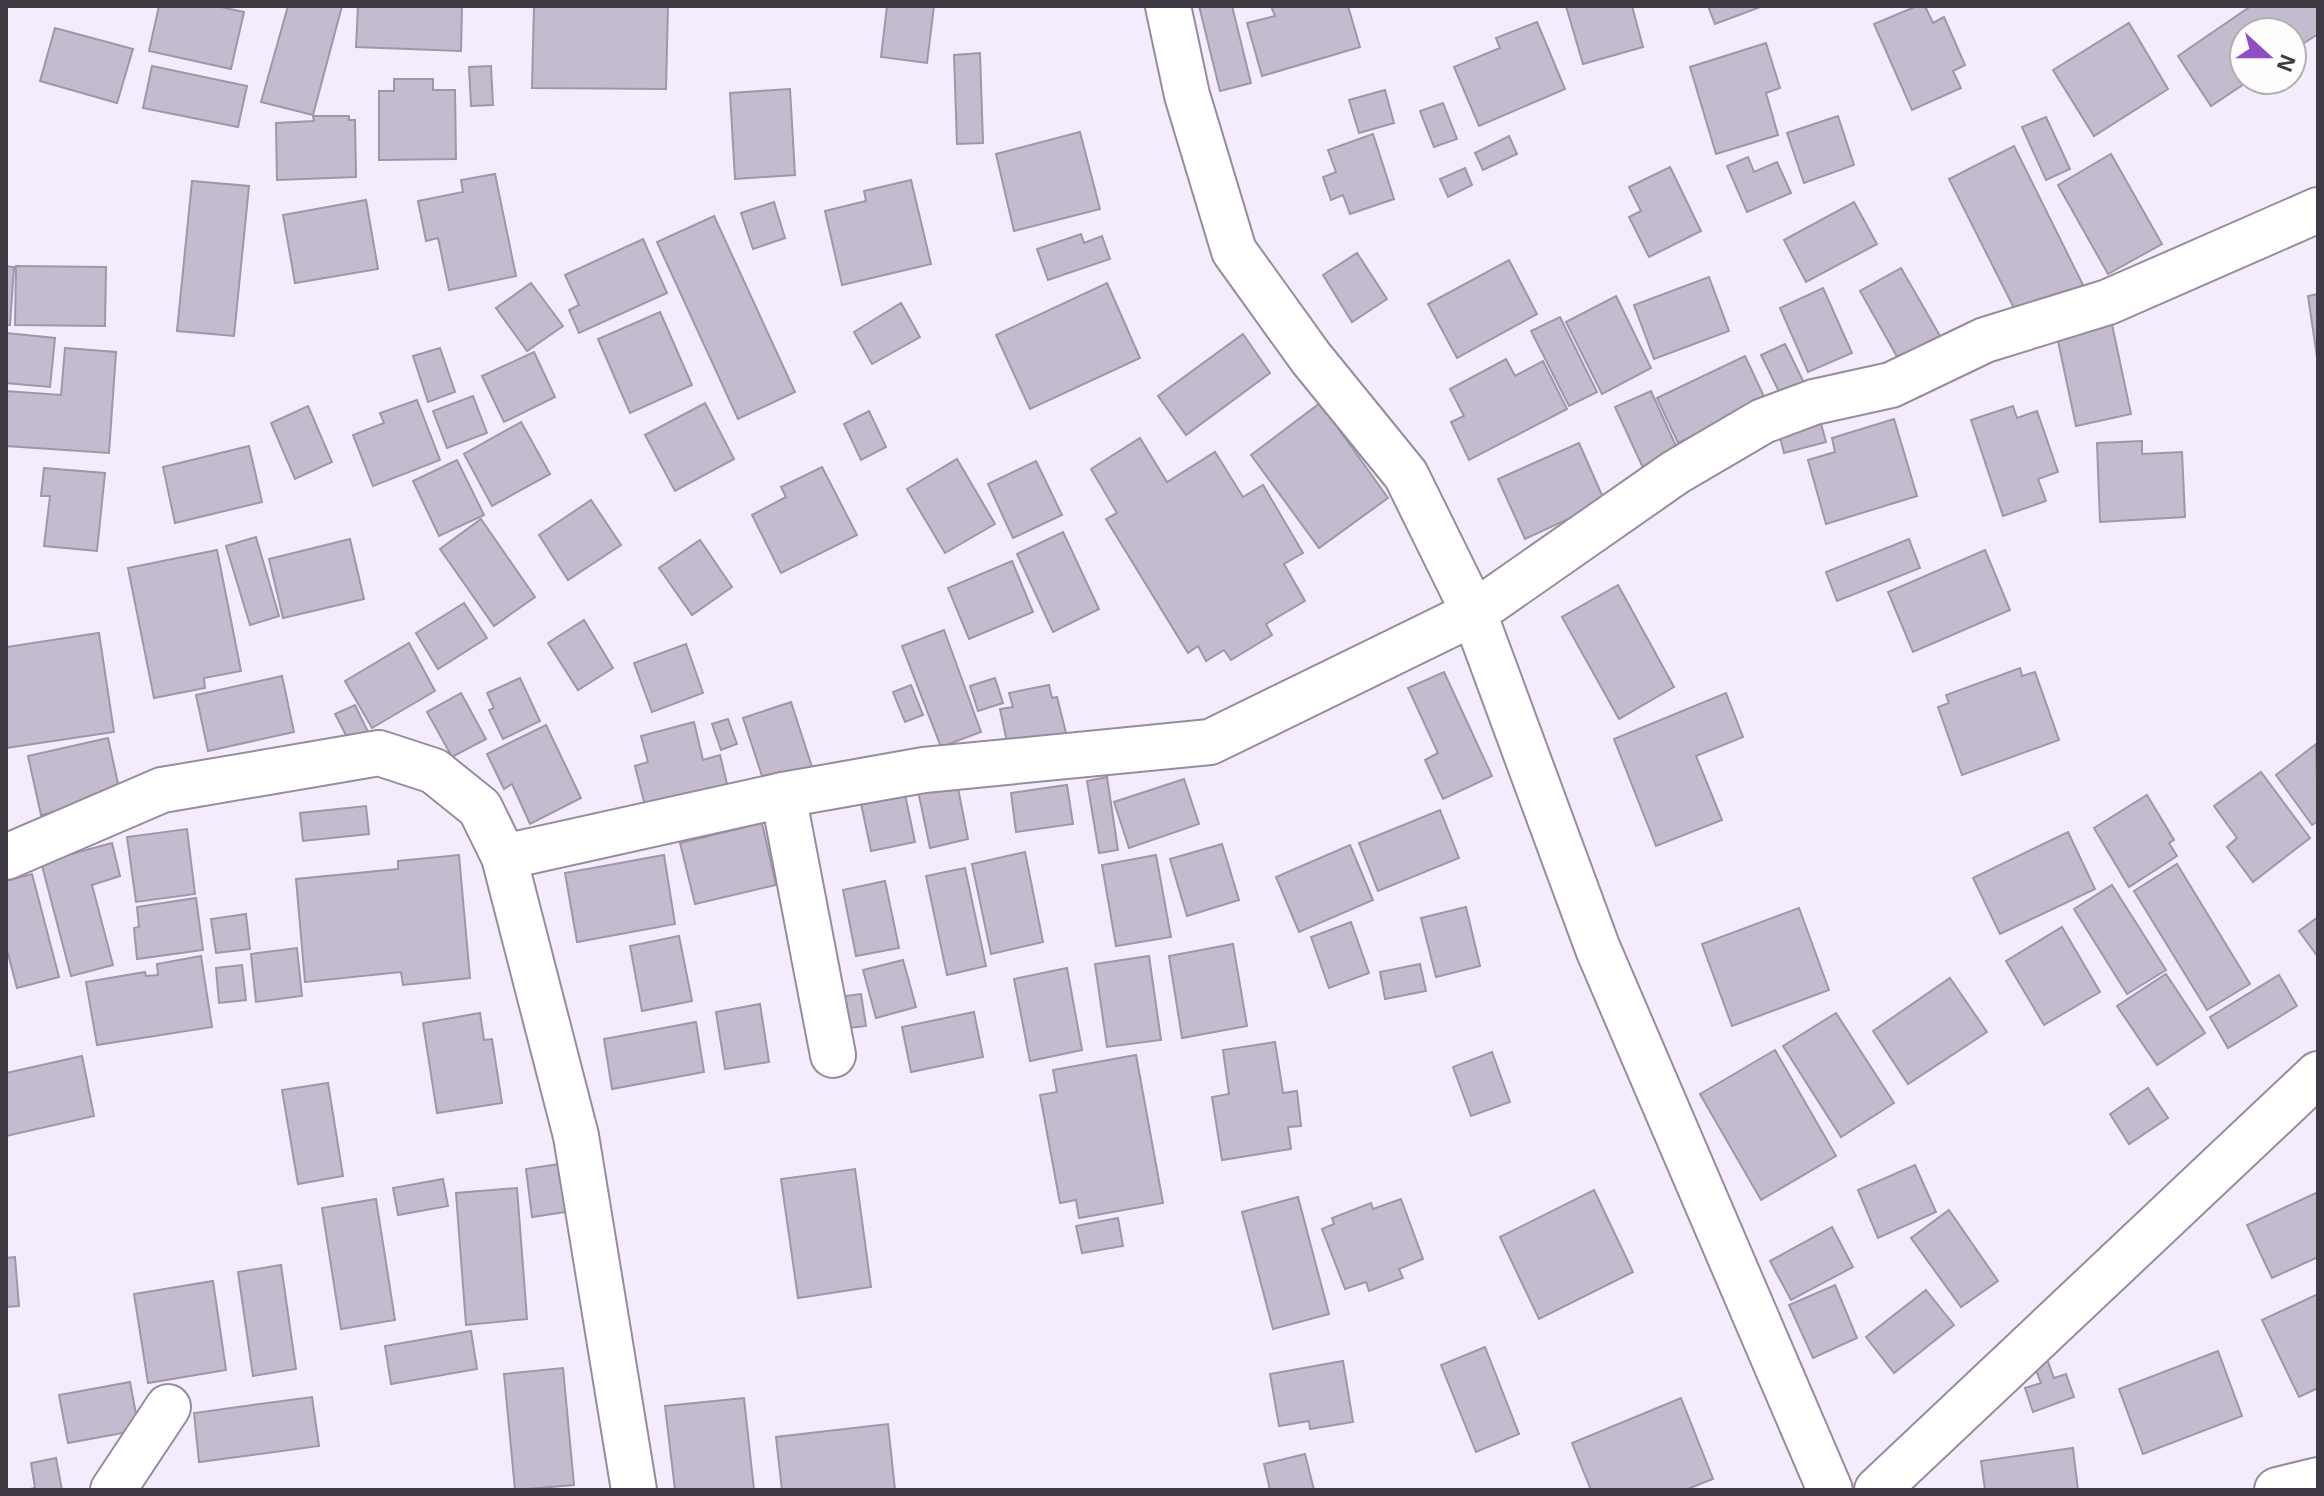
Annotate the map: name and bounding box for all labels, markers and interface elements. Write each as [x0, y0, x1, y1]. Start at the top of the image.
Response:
north arrow [2228, 16, 2308, 96]
text: N [2272, 51, 2301, 75]

